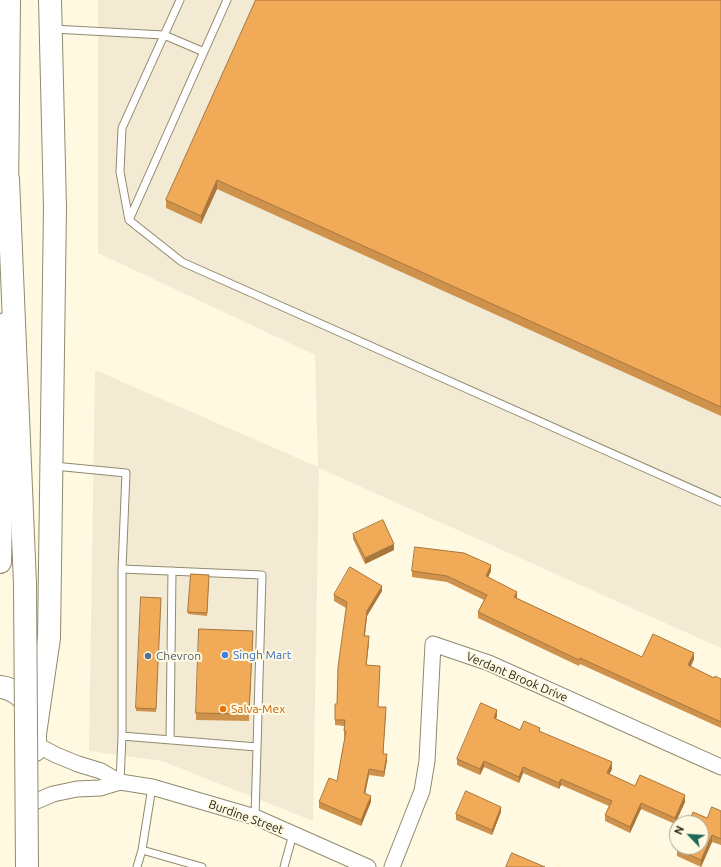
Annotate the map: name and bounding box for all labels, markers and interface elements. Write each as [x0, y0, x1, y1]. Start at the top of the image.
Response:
place label: Singh Mart [233, 648, 291, 662]
place label: Chevron [156, 649, 201, 663]
street label: Verdant Brook Drive [464, 649, 570, 705]
marker: Singh Mart [220, 650, 230, 660]
marker: Chevron [143, 651, 153, 661]
place label: Salva-Mex [231, 702, 285, 716]
marker: Salva-Mex [218, 704, 228, 714]
street label: Burdine Street [207, 797, 285, 837]
north arrow [669, 815, 709, 855]
text: N [672, 824, 686, 837]

